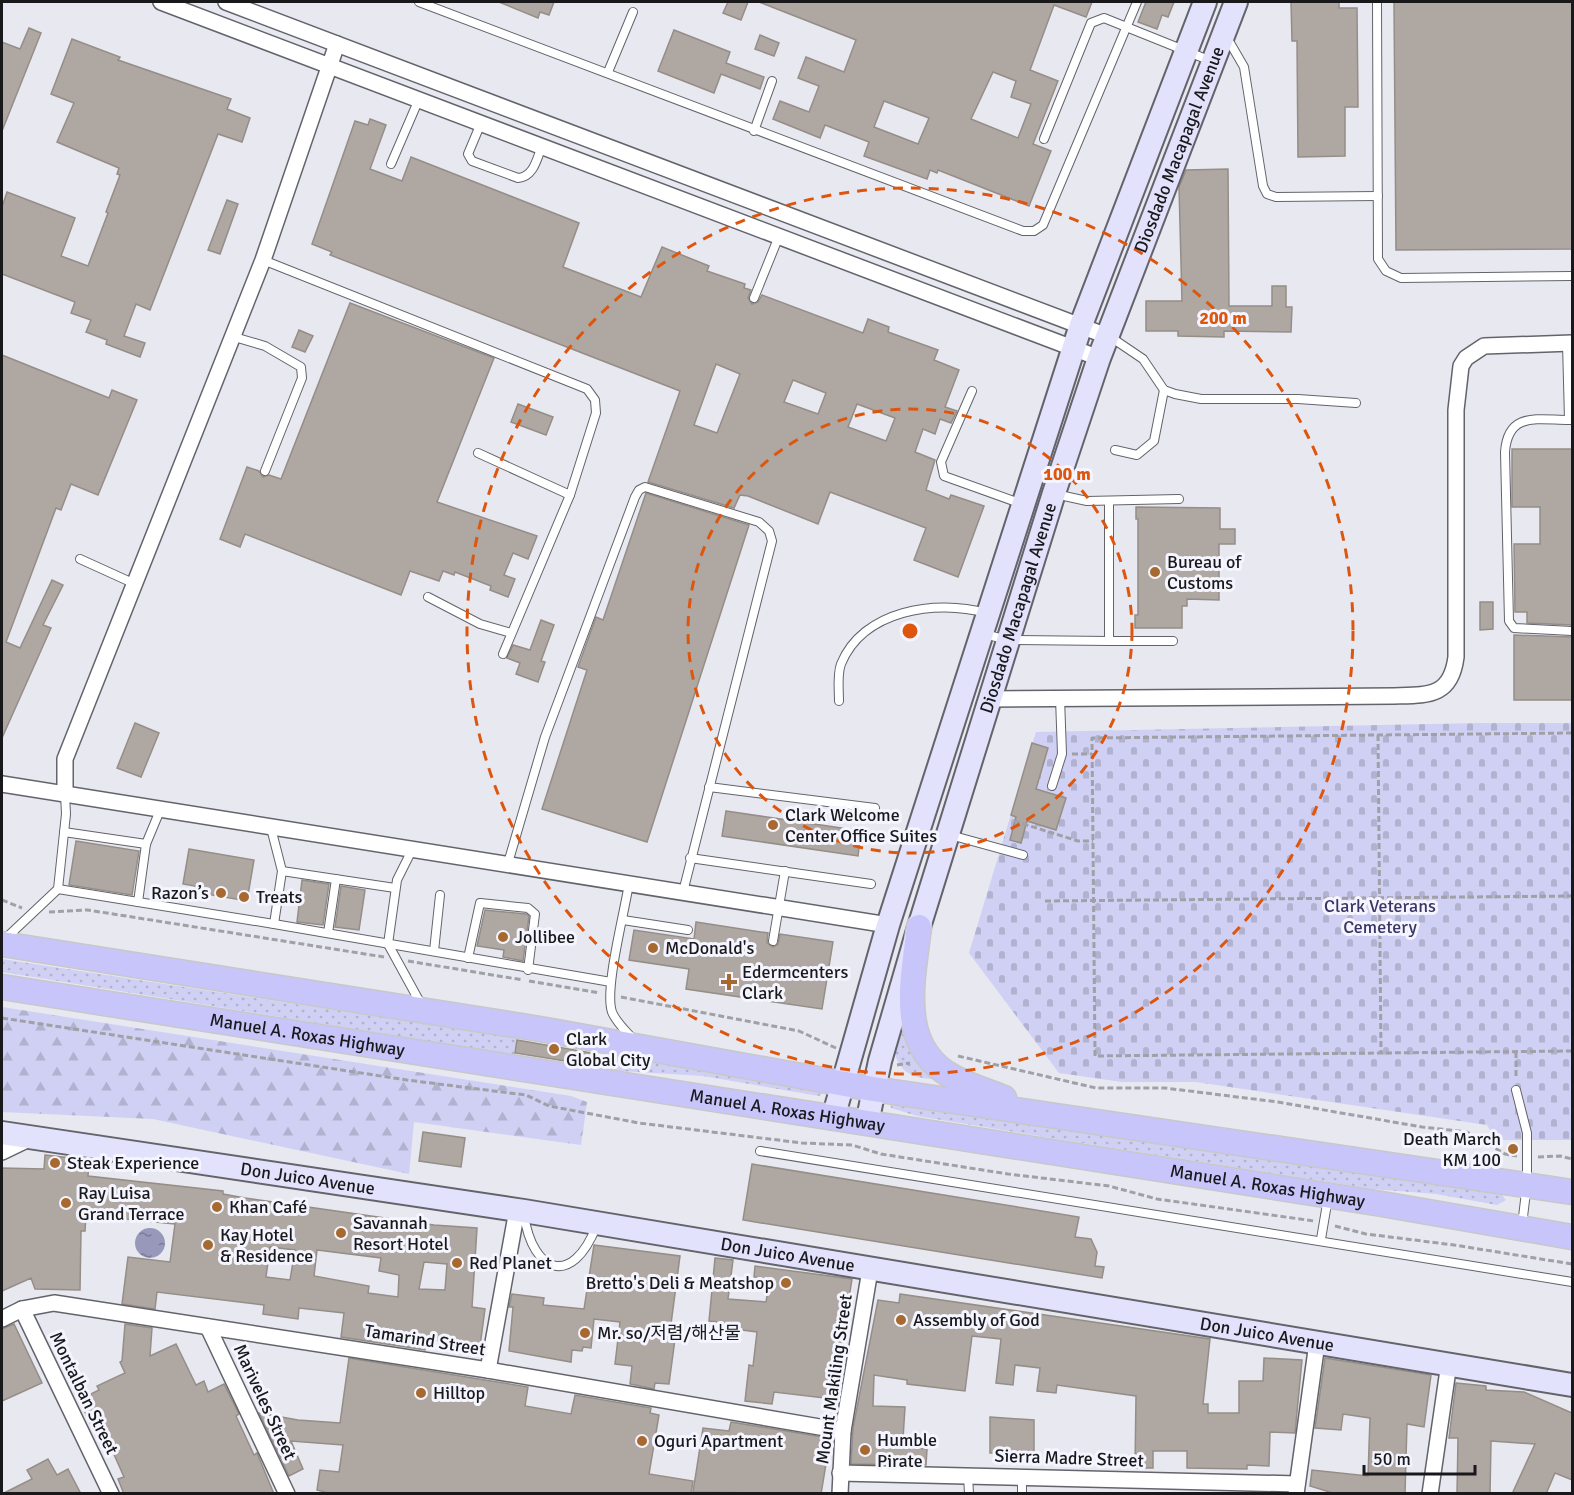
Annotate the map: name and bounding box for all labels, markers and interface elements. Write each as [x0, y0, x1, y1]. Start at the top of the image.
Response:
street label: Diosdado Macapagal Avenue [1130, 43, 1229, 256]
text: 200 m [1199, 307, 1247, 329]
text: 100 m [1043, 463, 1091, 485]
street label: Diosdado Macapagal Avenue [975, 500, 1061, 716]
place label: Bureau of Customs [1167, 551, 1242, 594]
marker: Bureau of Customs [1148, 565, 1162, 579]
centre of rings [900, 621, 920, 641]
place label: Clark Welcome Center Office Suites [785, 804, 937, 847]
marker: Clark Welcome Center Office Suites [766, 818, 780, 832]
place label: Razon’s [151, 882, 209, 904]
marker: Razon’s [214, 886, 228, 900]
place label: Treats [256, 886, 303, 908]
marker: Treats [237, 890, 251, 904]
park label: Clark Veterans Cemetery [1324, 895, 1436, 938]
place label: Jollibee [515, 926, 575, 948]
marker: Jollibee [496, 930, 510, 944]
place label: McDonald's [665, 937, 754, 959]
marker: McDonald's [646, 941, 660, 955]
place label: Edermcenters Clark [742, 961, 848, 1004]
marker: Edermcenters Clark [720, 973, 738, 991]
street label: Manuel A. Roxas Highway [208, 1009, 407, 1061]
place label: Clark Global City [566, 1028, 651, 1071]
marker: Clark Global City [547, 1042, 561, 1056]
street label: Manuel A. Roxas Highway [688, 1084, 887, 1137]
place label: Death March KM 100 [1403, 1128, 1501, 1171]
marker: Death March KM 100 [1506, 1142, 1520, 1156]
place label: Steak Experience [67, 1152, 199, 1174]
marker: Steak Experience [48, 1156, 62, 1170]
street label: Don Juico Avenue [239, 1158, 376, 1200]
street label: Manuel A. Roxas Highway [1168, 1160, 1367, 1212]
place label: Ray Luisa Grand Terrace [78, 1182, 184, 1225]
marker: Ray Luisa Grand Terrace [59, 1196, 73, 1210]
place label: Khan Café [229, 1196, 307, 1218]
marker: Khan Café [210, 1200, 224, 1214]
place label: Savannah Resort Hotel [353, 1212, 449, 1255]
place label: Kay Hotel & Residence [220, 1224, 313, 1267]
marker: Savannah Resort Hotel [334, 1226, 348, 1240]
street label: Don Juico Avenue [719, 1233, 856, 1277]
marker: Kay Hotel & Residence [201, 1238, 215, 1252]
place label: Red Planet [469, 1252, 552, 1274]
marker: Red Planet [450, 1256, 464, 1270]
place label: Bretto's Deli & Meatshop [586, 1272, 774, 1294]
marker: Bretto's Deli & Meatshop [779, 1276, 793, 1290]
street label: Mount Makiling Street [811, 1293, 857, 1465]
place label: Assembly of God [913, 1309, 1040, 1331]
street label: Don Juico Avenue [1198, 1312, 1336, 1356]
marker: Assembly of God [894, 1313, 908, 1327]
street label: Tamarind Street [363, 1320, 487, 1360]
place label: Mr. so/저렴/해산물 [597, 1322, 741, 1344]
marker: Mr. so/저렴/해산물 [578, 1326, 592, 1340]
street label: Montalban Street [45, 1328, 123, 1458]
street label: Mariveles Street [229, 1341, 301, 1463]
place label: Hilltop [433, 1382, 485, 1404]
marker: Hilltop [414, 1386, 428, 1400]
place label: Humble Pirate [877, 1429, 937, 1472]
place label: Oguri Apartment [654, 1430, 783, 1452]
marker: Oguri Apartment [635, 1434, 649, 1448]
scale bar [1364, 1438, 1475, 1476]
marker: Humble Pirate [858, 1443, 872, 1457]
street label: Sierra Madre Street [994, 1444, 1144, 1472]
text: 50 m [1373, 1448, 1411, 1470]

